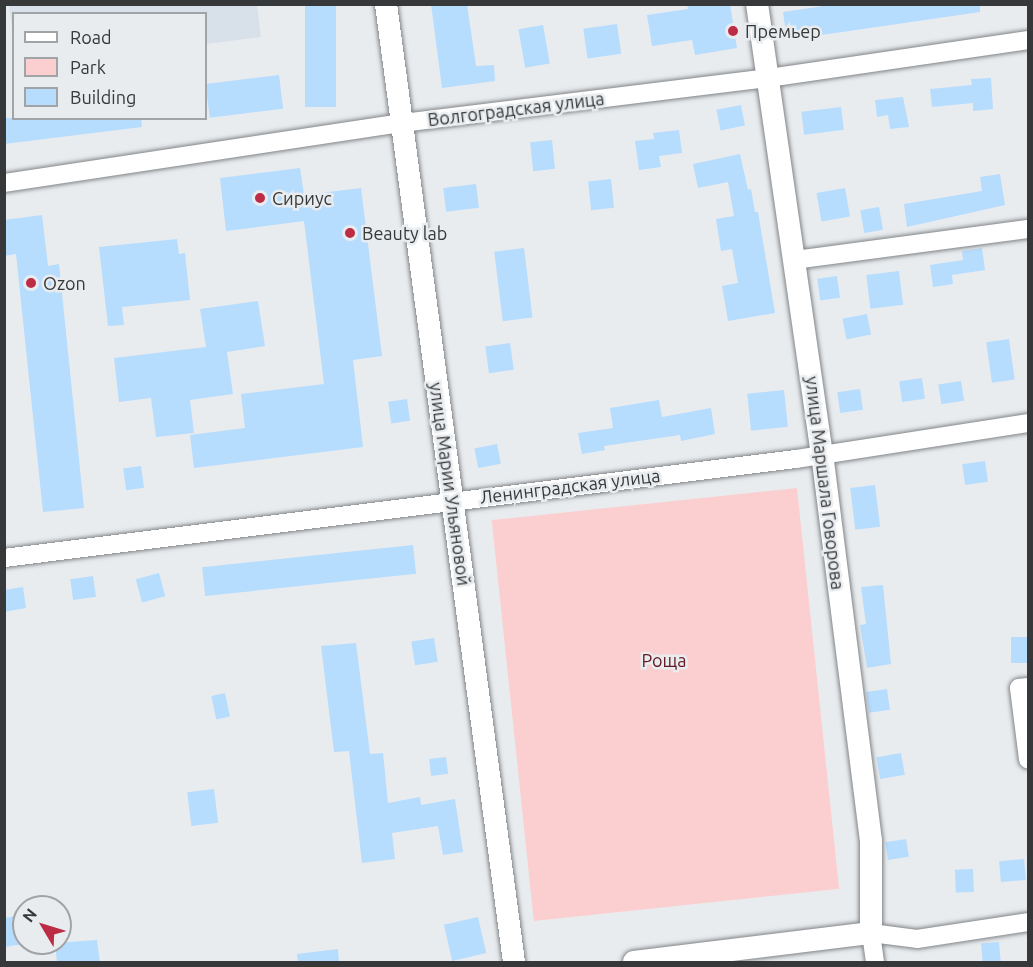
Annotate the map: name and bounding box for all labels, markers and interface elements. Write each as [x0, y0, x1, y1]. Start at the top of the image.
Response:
legend [12, 12, 207, 120]
place label: Премьер [745, 20, 821, 42]
marker: Премьер [726, 24, 740, 38]
text: Road [70, 27, 112, 47]
text: Park [70, 57, 106, 77]
text: Building [70, 87, 136, 107]
street label: Волгоградская улица [426, 87, 606, 131]
place label: Сириус [272, 187, 332, 209]
marker: Сириус [253, 191, 267, 205]
place label: Beauty lab [362, 222, 447, 244]
marker: Beauty lab [343, 226, 357, 240]
place label: Ozon [43, 272, 86, 294]
marker: Ozon [24, 276, 38, 290]
street label: улица Маршала Говорова [801, 375, 849, 591]
street label: улица Марии Ульяновой [425, 381, 475, 587]
street label: Ленинградская улица [479, 464, 661, 508]
park label: Роща [641, 649, 687, 671]
north arrow [12, 895, 72, 955]
text: N [19, 905, 40, 925]

